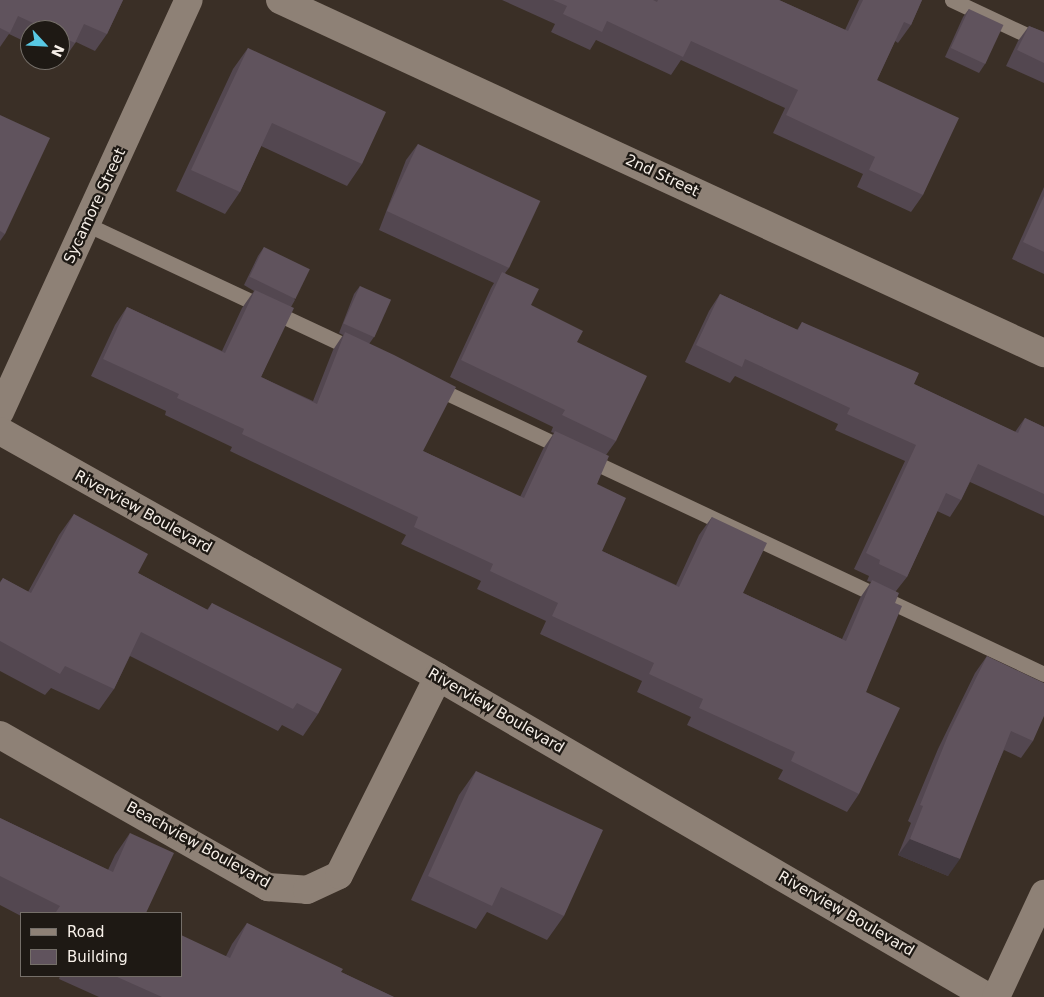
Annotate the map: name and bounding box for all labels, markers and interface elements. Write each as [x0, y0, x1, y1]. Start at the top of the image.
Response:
north arrow [20, 20, 70, 70]
text: N [48, 42, 67, 60]
street label: Sycamore Street [60, 146, 130, 266]
street label: 2nd Street [622, 151, 702, 201]
street label: Riverview Boulevard [71, 467, 215, 557]
street label: Riverview Boulevard [425, 665, 567, 757]
street label: Beachview Boulevard [123, 798, 273, 892]
street label: Riverview Boulevard [775, 868, 917, 960]
legend [20, 912, 182, 977]
text: Road [67, 923, 105, 941]
text: Building [67, 948, 128, 966]

